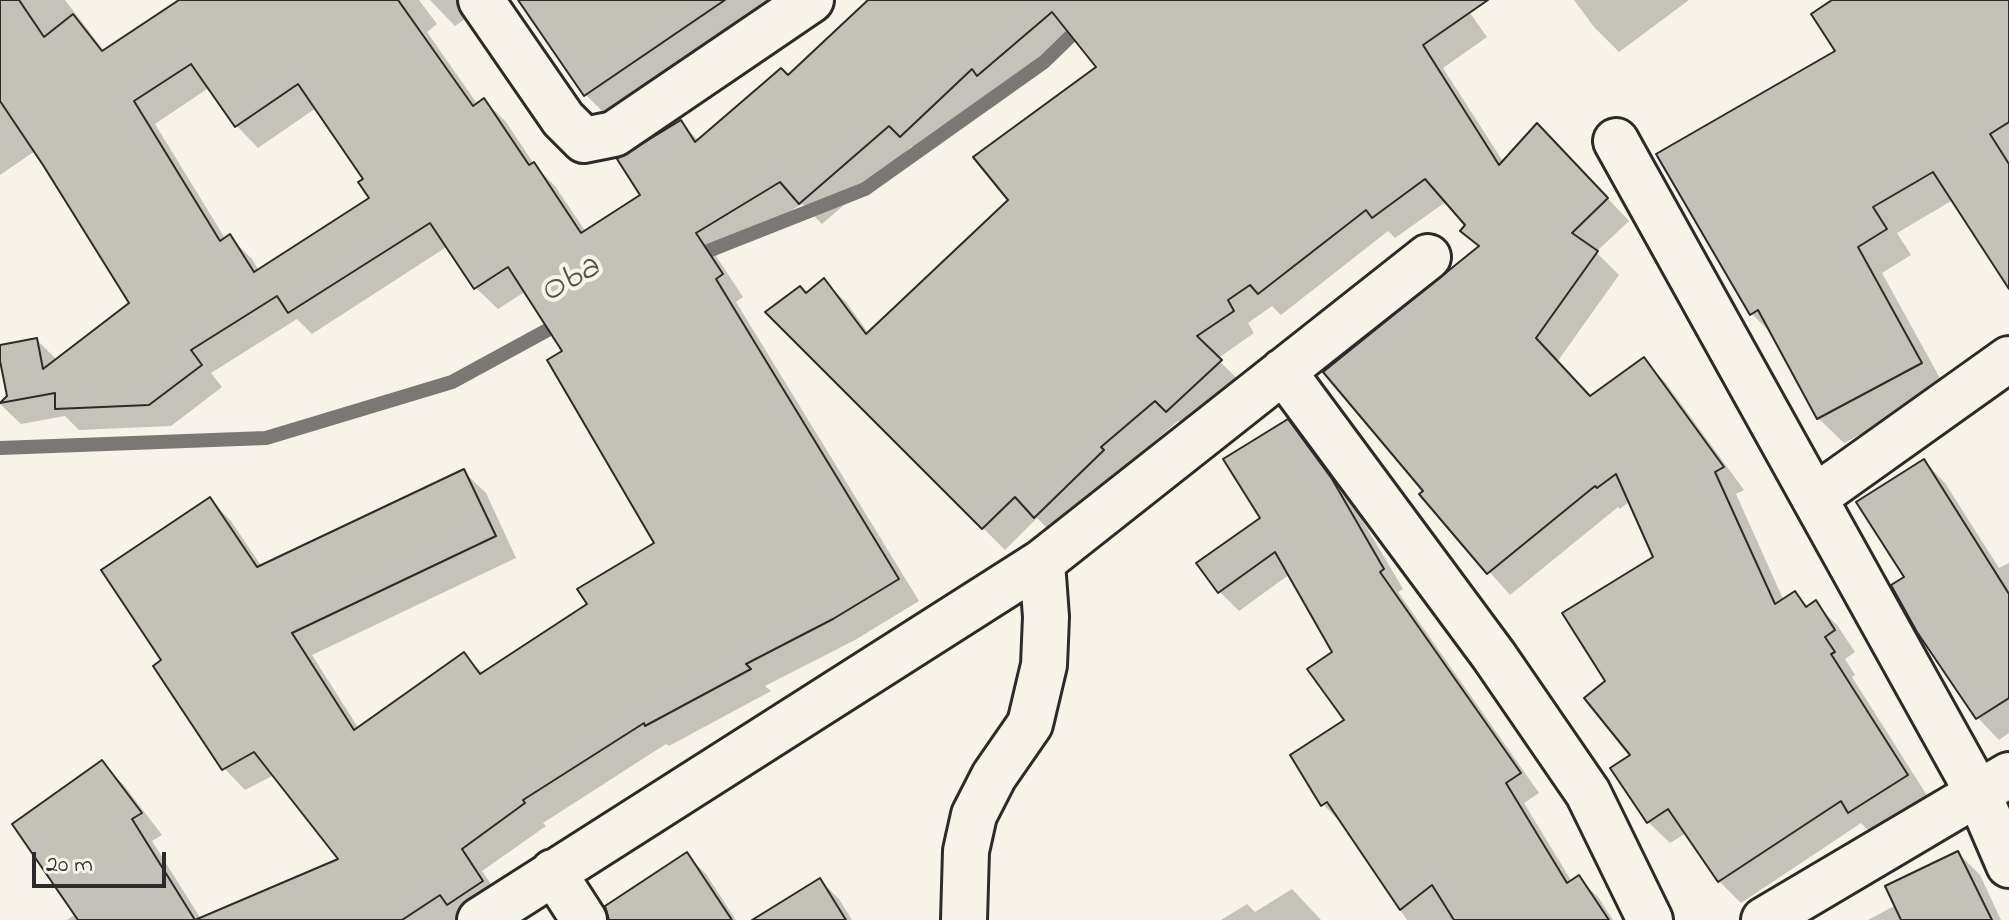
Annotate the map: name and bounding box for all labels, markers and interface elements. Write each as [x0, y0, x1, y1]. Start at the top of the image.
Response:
water label: Oba [533, 248, 609, 316]
scale bar [36, 836, 170, 886]
text: 20 m [46, 848, 93, 883]

